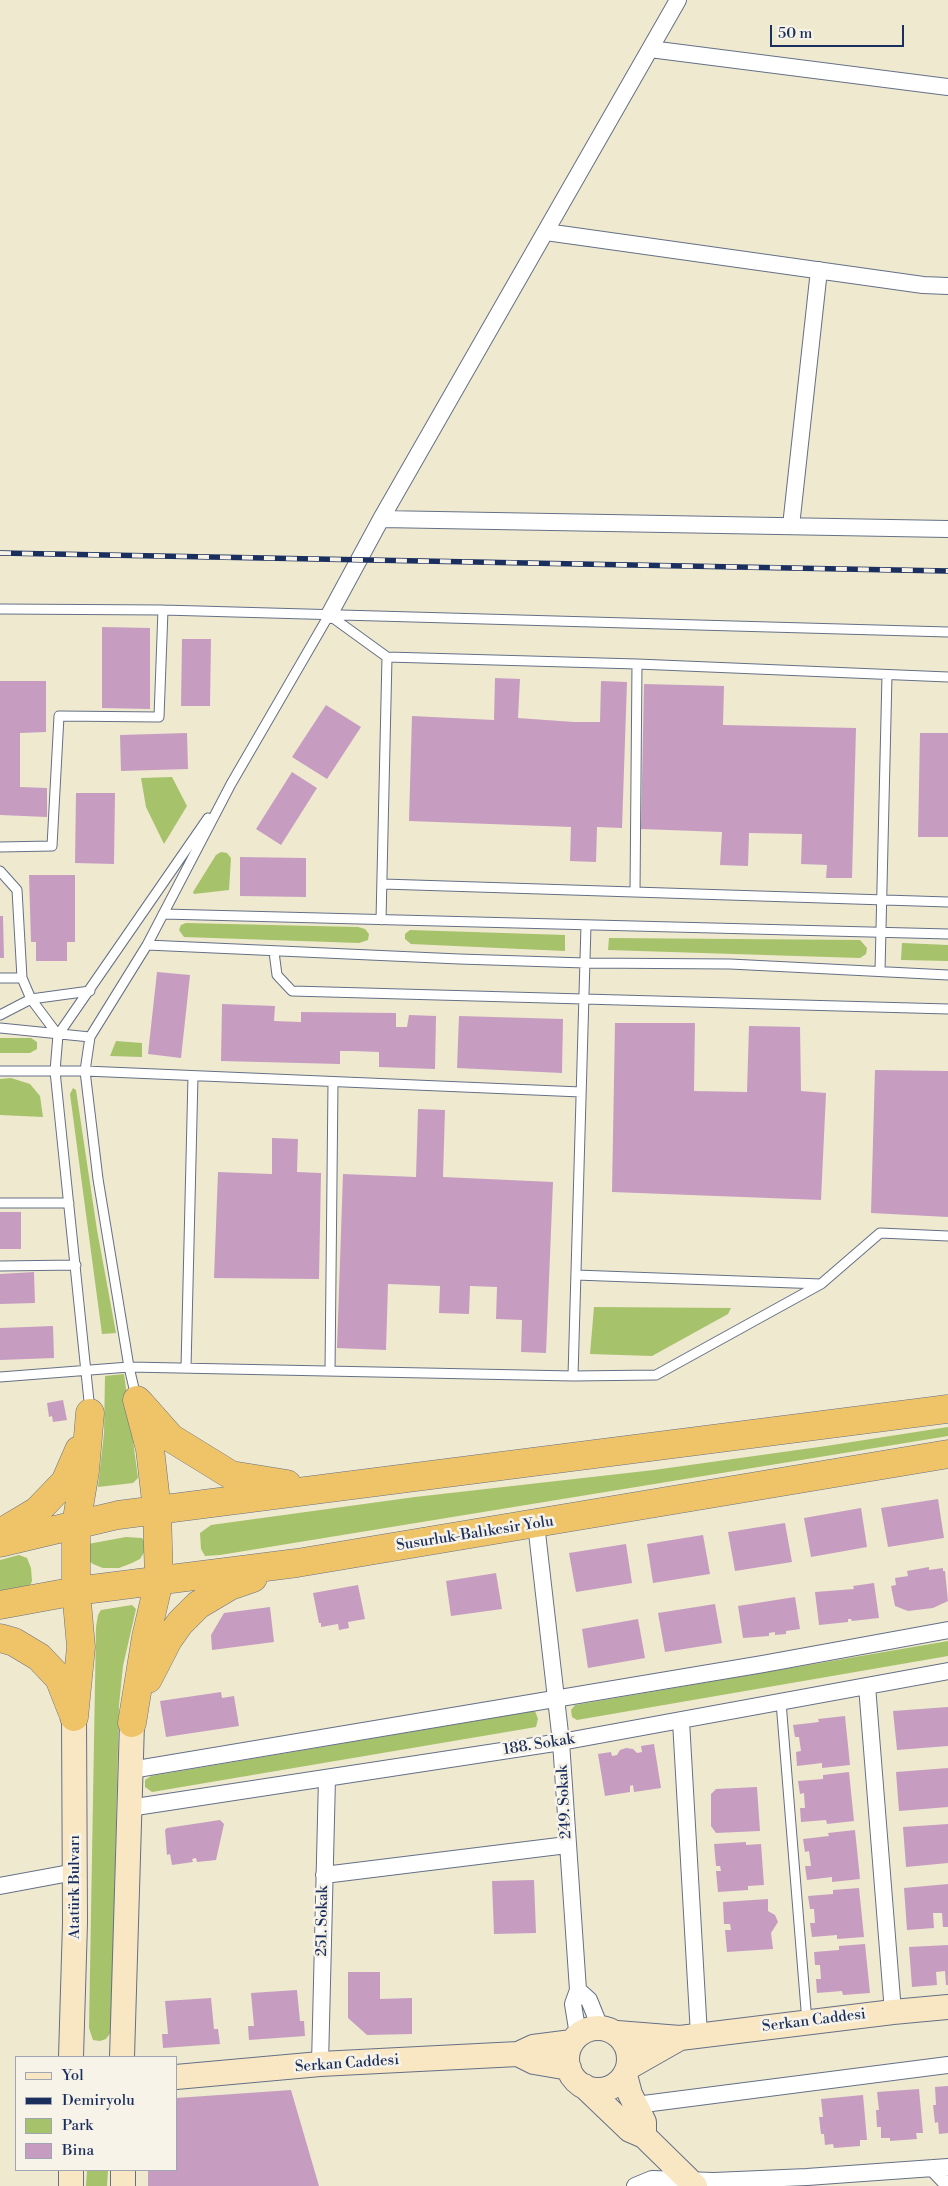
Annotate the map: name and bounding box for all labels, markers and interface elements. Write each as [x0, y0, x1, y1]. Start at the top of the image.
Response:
scale bar [773, 15, 907, 47]
text: 50 m [778, 24, 812, 43]
street label: Susurluk-Balıkesir Yolu [395, 1513, 555, 1555]
street label: 188. Sokak [502, 1730, 576, 1760]
street label: 249. Sokak [554, 1765, 576, 1839]
street label: Atatürk Bulvarı [66, 1835, 84, 1939]
street label: 251. Sokak [313, 1885, 333, 1957]
street label: Serkan Caddesi [761, 2006, 867, 2036]
street label: Serkan Caddesi [294, 2051, 400, 2077]
legend [15, 2056, 178, 2171]
text: Yol [62, 2066, 84, 2085]
text: Demiryolu [62, 2091, 135, 2110]
text: Park [62, 2116, 93, 2135]
text: Bina [62, 2141, 94, 2160]

